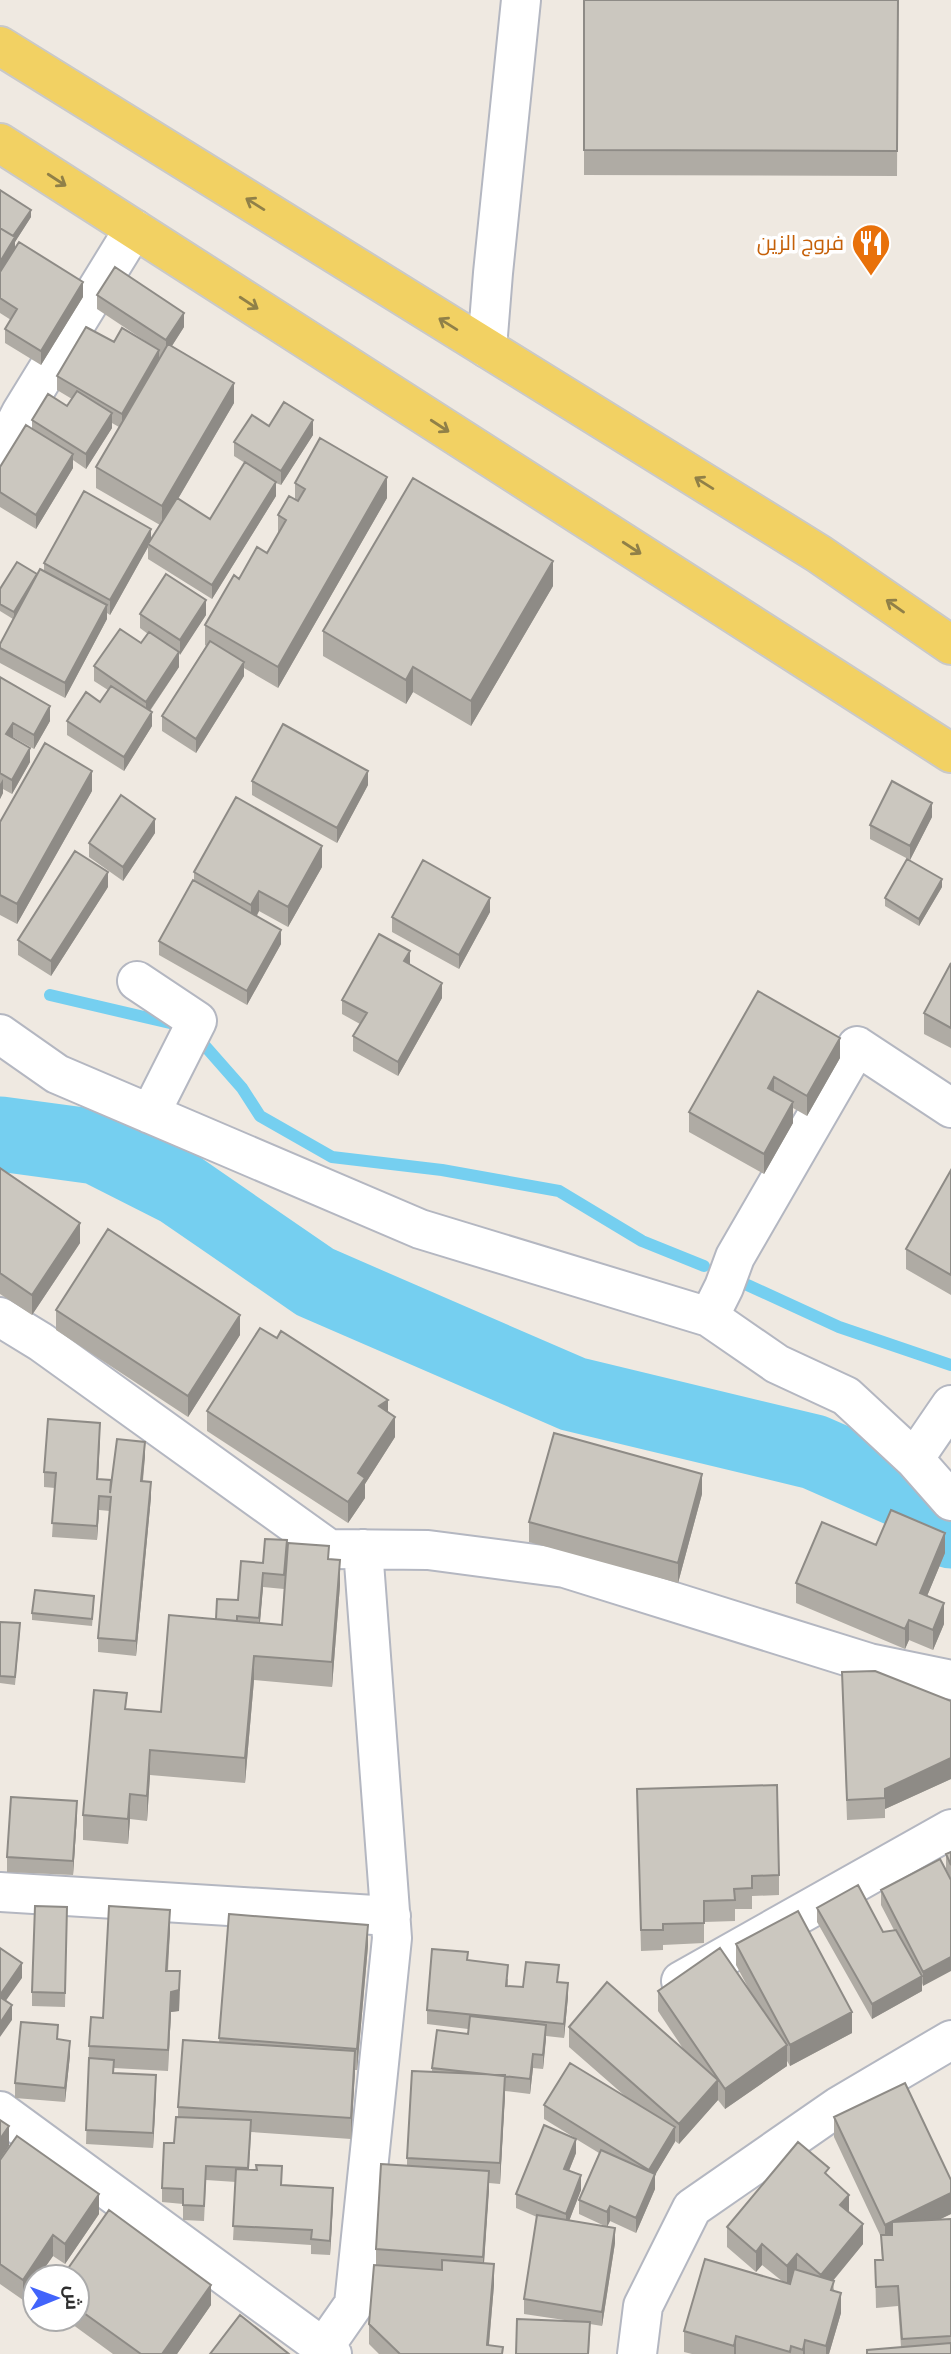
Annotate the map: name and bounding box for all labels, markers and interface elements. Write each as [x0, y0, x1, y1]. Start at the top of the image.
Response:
one-way arrow [47, 173, 67, 187]
one-way arrow [245, 196, 265, 210]
restaurant icon: فروج الزين [850, 222, 892, 277]
place label: فروج الزين [757, 230, 844, 257]
one-way arrow [239, 295, 258, 310]
one-way arrow [439, 316, 459, 330]
one-way arrow [430, 419, 450, 433]
one-way arrow [694, 475, 714, 489]
one-way arrow [621, 542, 641, 556]
one-way arrow [886, 599, 905, 613]
north arrow [21, 2263, 91, 2333]
text: ش [61, 2285, 84, 2310]

